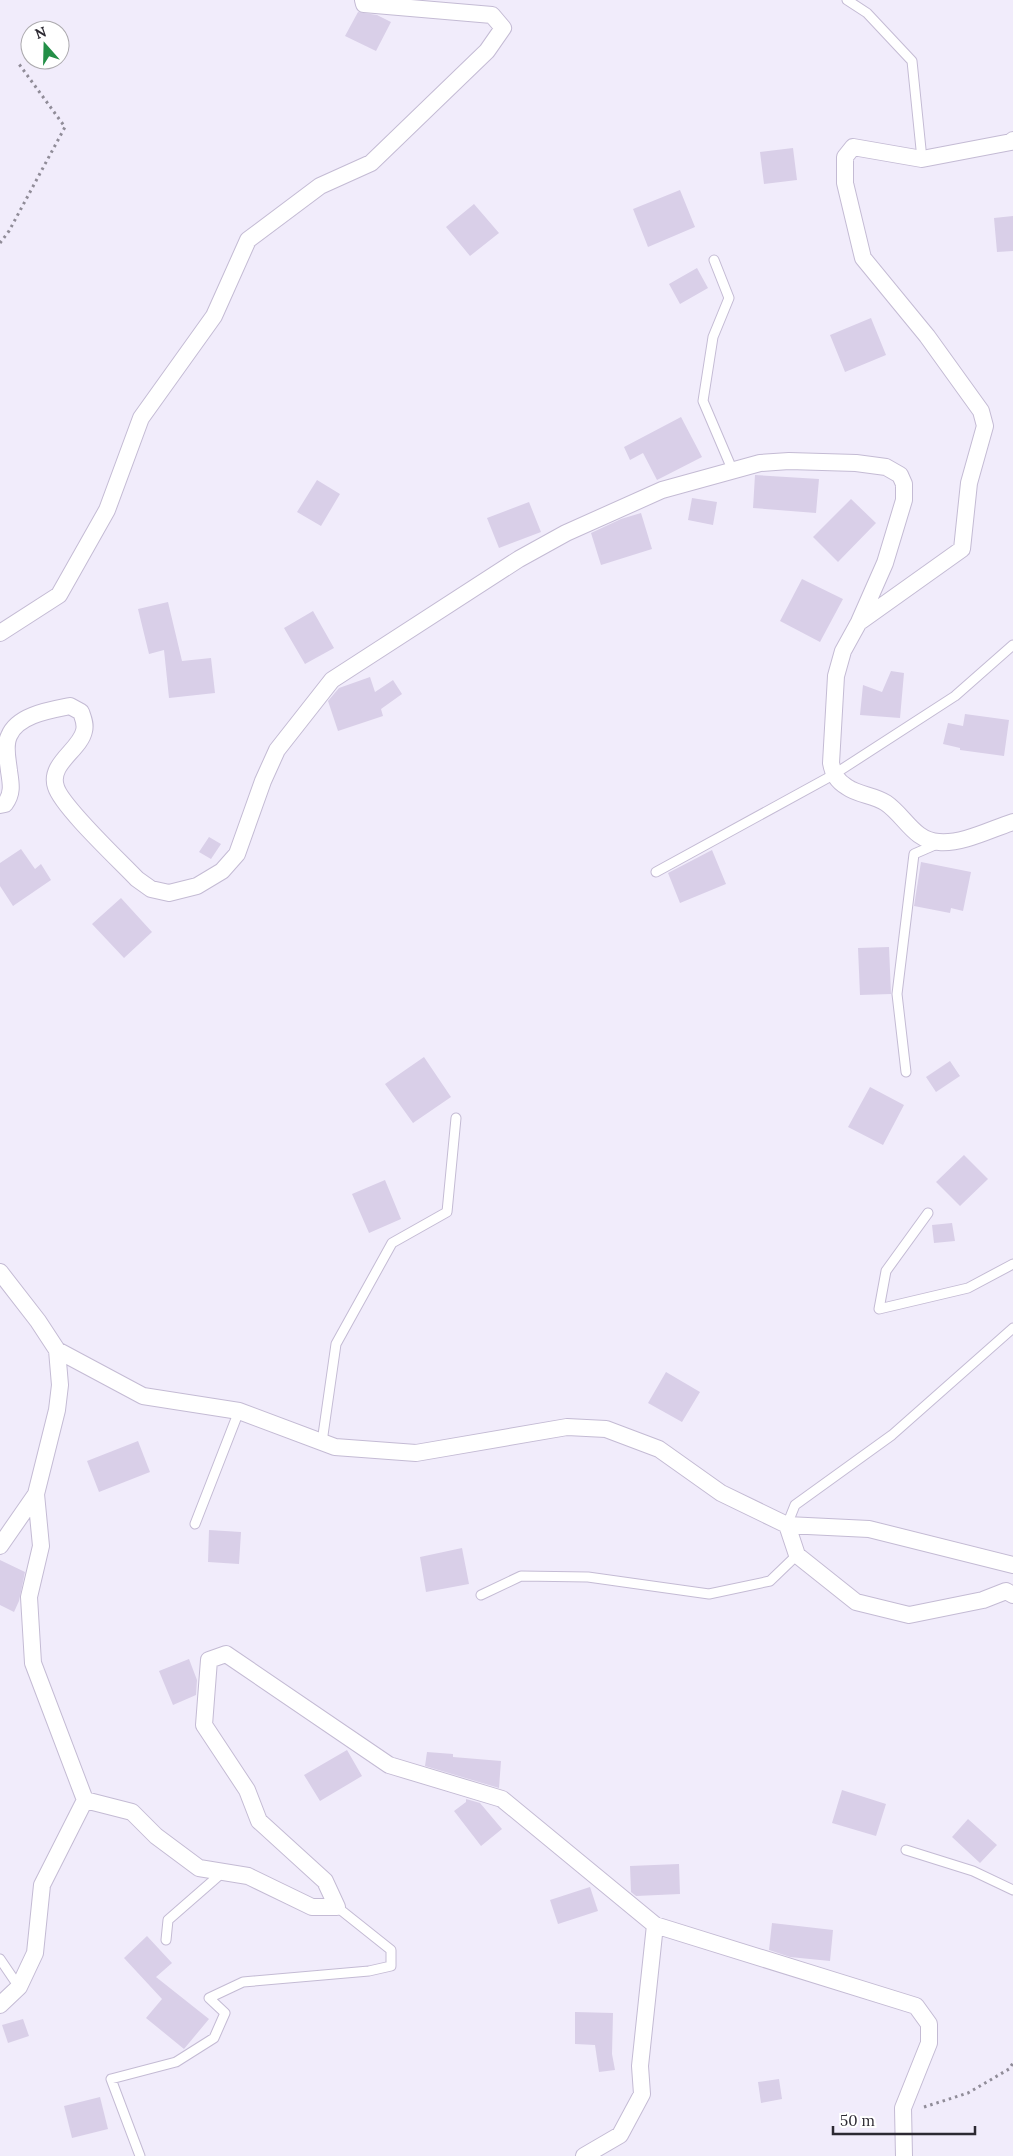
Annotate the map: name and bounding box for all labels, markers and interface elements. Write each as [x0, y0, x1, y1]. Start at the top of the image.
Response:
north arrow [20, 20, 70, 70]
text: N [32, 22, 49, 43]
scale bar [833, 2104, 976, 2136]
text: 50 m [840, 2111, 875, 2130]

